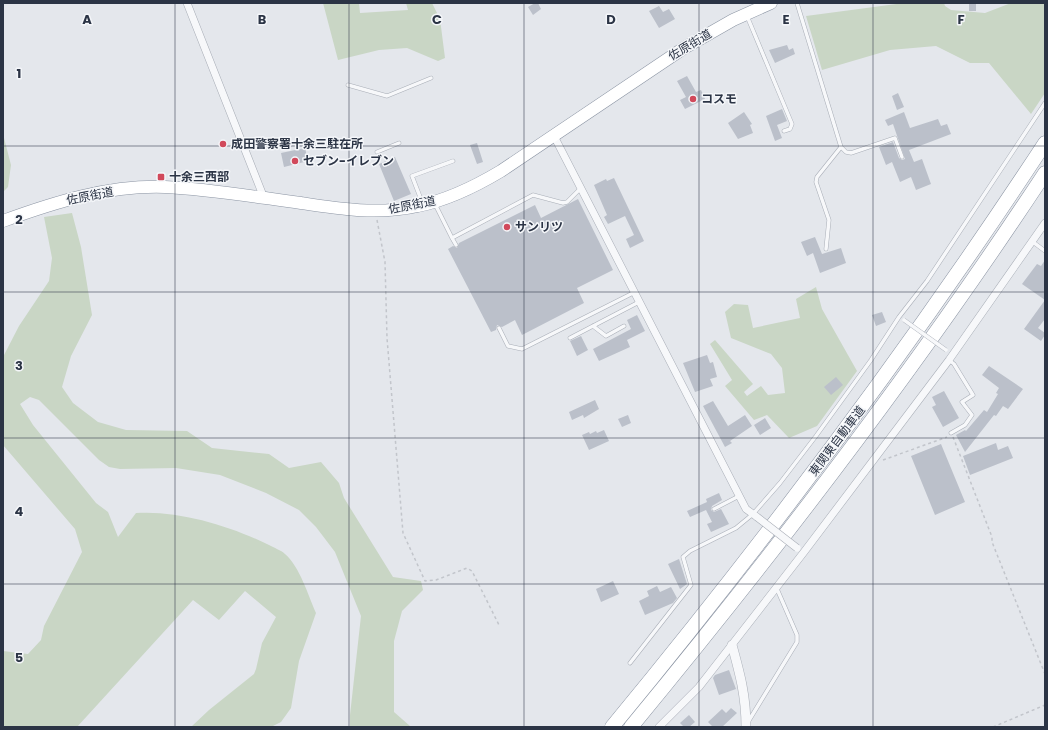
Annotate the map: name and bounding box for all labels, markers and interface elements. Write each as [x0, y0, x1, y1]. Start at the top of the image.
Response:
text: A [82, 10, 92, 29]
text: B [258, 10, 267, 29]
text: C [432, 10, 442, 29]
text: D [606, 10, 616, 29]
text: E [782, 10, 790, 29]
text: F [957, 10, 965, 29]
street label: 佐原街道 [665, 25, 715, 64]
text: 1 [17, 64, 21, 83]
place label: コスモ [701, 90, 737, 107]
marker: コスモ [688, 94, 698, 104]
place label: 成田警察署十余三駐在所 [231, 135, 363, 152]
marker: 成田警察署十余三駐在所 [218, 139, 228, 149]
place label: セブン-イレブン [303, 152, 394, 169]
marker: セブン-イレブン [290, 156, 300, 166]
place label: 十余三西部 [169, 168, 229, 185]
marker: 十余三西部 [156, 172, 166, 182]
street label: 佐原街道 [65, 183, 115, 208]
street label: 佐原街道 [387, 192, 437, 217]
text: 2 [15, 210, 23, 229]
place label: サンリツ [515, 218, 563, 235]
marker: サンリツ [502, 222, 512, 232]
text: 3 [15, 356, 23, 375]
street label: 東関東自動車道 [805, 402, 869, 479]
text: 4 [15, 502, 24, 521]
text: 5 [15, 648, 23, 667]

